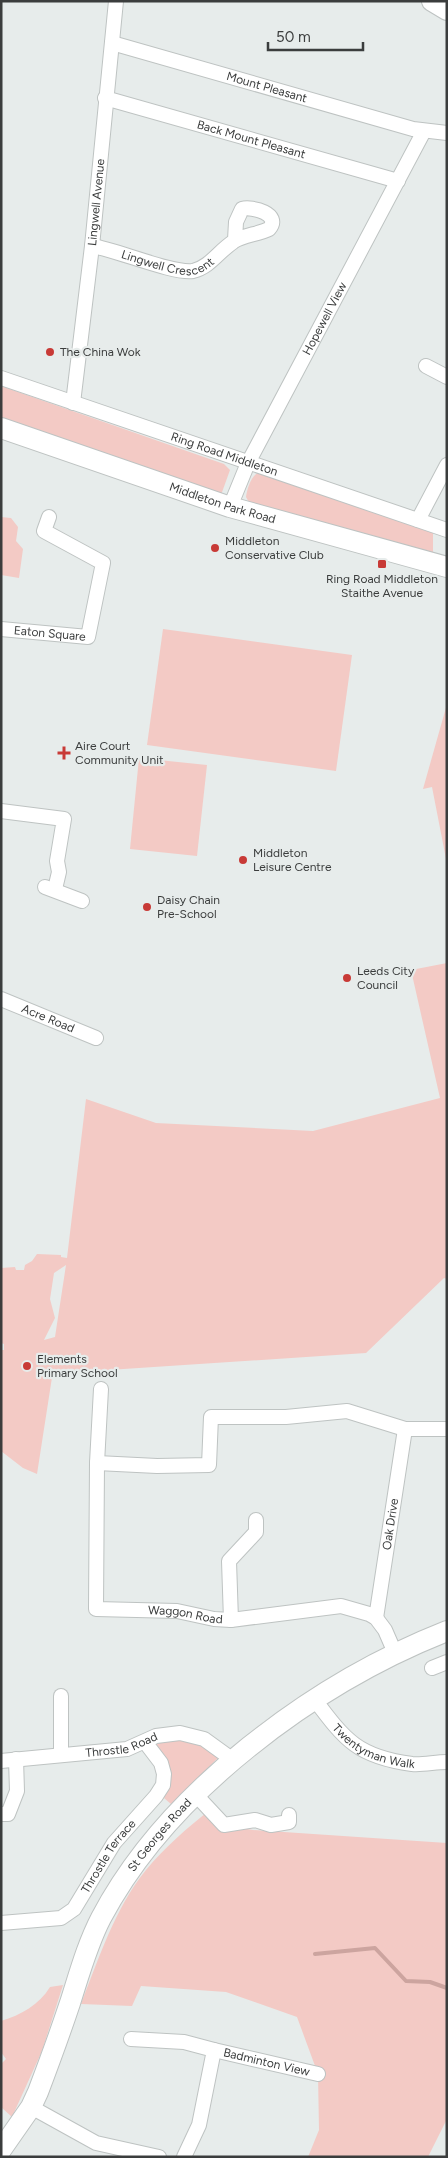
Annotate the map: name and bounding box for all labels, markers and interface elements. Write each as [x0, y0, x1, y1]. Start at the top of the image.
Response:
scale bar [268, 20, 363, 52]
text: 50 m [276, 28, 311, 46]
street label: Mount Pleasant [225, 69, 309, 106]
street label: Back Mount Pleasant [195, 117, 307, 162]
street label: Lingwell Avenue [85, 158, 108, 247]
street label: Lingwell Crescent [120, 247, 217, 278]
street label: Hopewell View [300, 279, 350, 357]
place label: The China Wok [60, 345, 141, 359]
marker: The China Wok [44, 346, 56, 358]
street label: Ring Road Middleton [169, 429, 280, 479]
street label: Middleton Park Road [168, 480, 277, 526]
place label: Middleton Conservative Club [225, 534, 324, 562]
marker: Middleton Conservative Club [209, 542, 221, 554]
marker: Ring Road Middleton Staithe Avenue [376, 558, 388, 570]
place label: Ring Road Middleton Staithe Avenue [326, 572, 438, 600]
street label: Eaton Square [13, 623, 87, 644]
place label: Aire Court Community Unit [75, 739, 164, 767]
marker: Aire Court Community Unit [57, 746, 71, 760]
place label: Middleton Leisure Centre [253, 846, 332, 874]
marker: Middleton Leisure Centre [237, 854, 249, 866]
place label: Daisy Chain Pre-School [157, 893, 220, 921]
marker: Daisy Chain Pre-School [141, 901, 153, 913]
place label: Leeds City Council [357, 964, 415, 992]
marker: Leeds City Council [341, 972, 353, 984]
street label: Acre Road [20, 1001, 77, 1035]
place label: Elements Primary School [37, 1352, 118, 1380]
marker: Elements Primary School [21, 1360, 33, 1372]
street label: Oak Drive [380, 1497, 401, 1551]
street label: Waggon Road [148, 1603, 223, 1627]
street label: Twentyman Walk [330, 1721, 416, 1771]
street label: Throstle Road [85, 1729, 160, 1760]
street label: St Georges Road [125, 1796, 194, 1874]
street label: Throstle Terrace [78, 1816, 139, 1896]
street label: Badminton View [222, 2045, 312, 2079]

